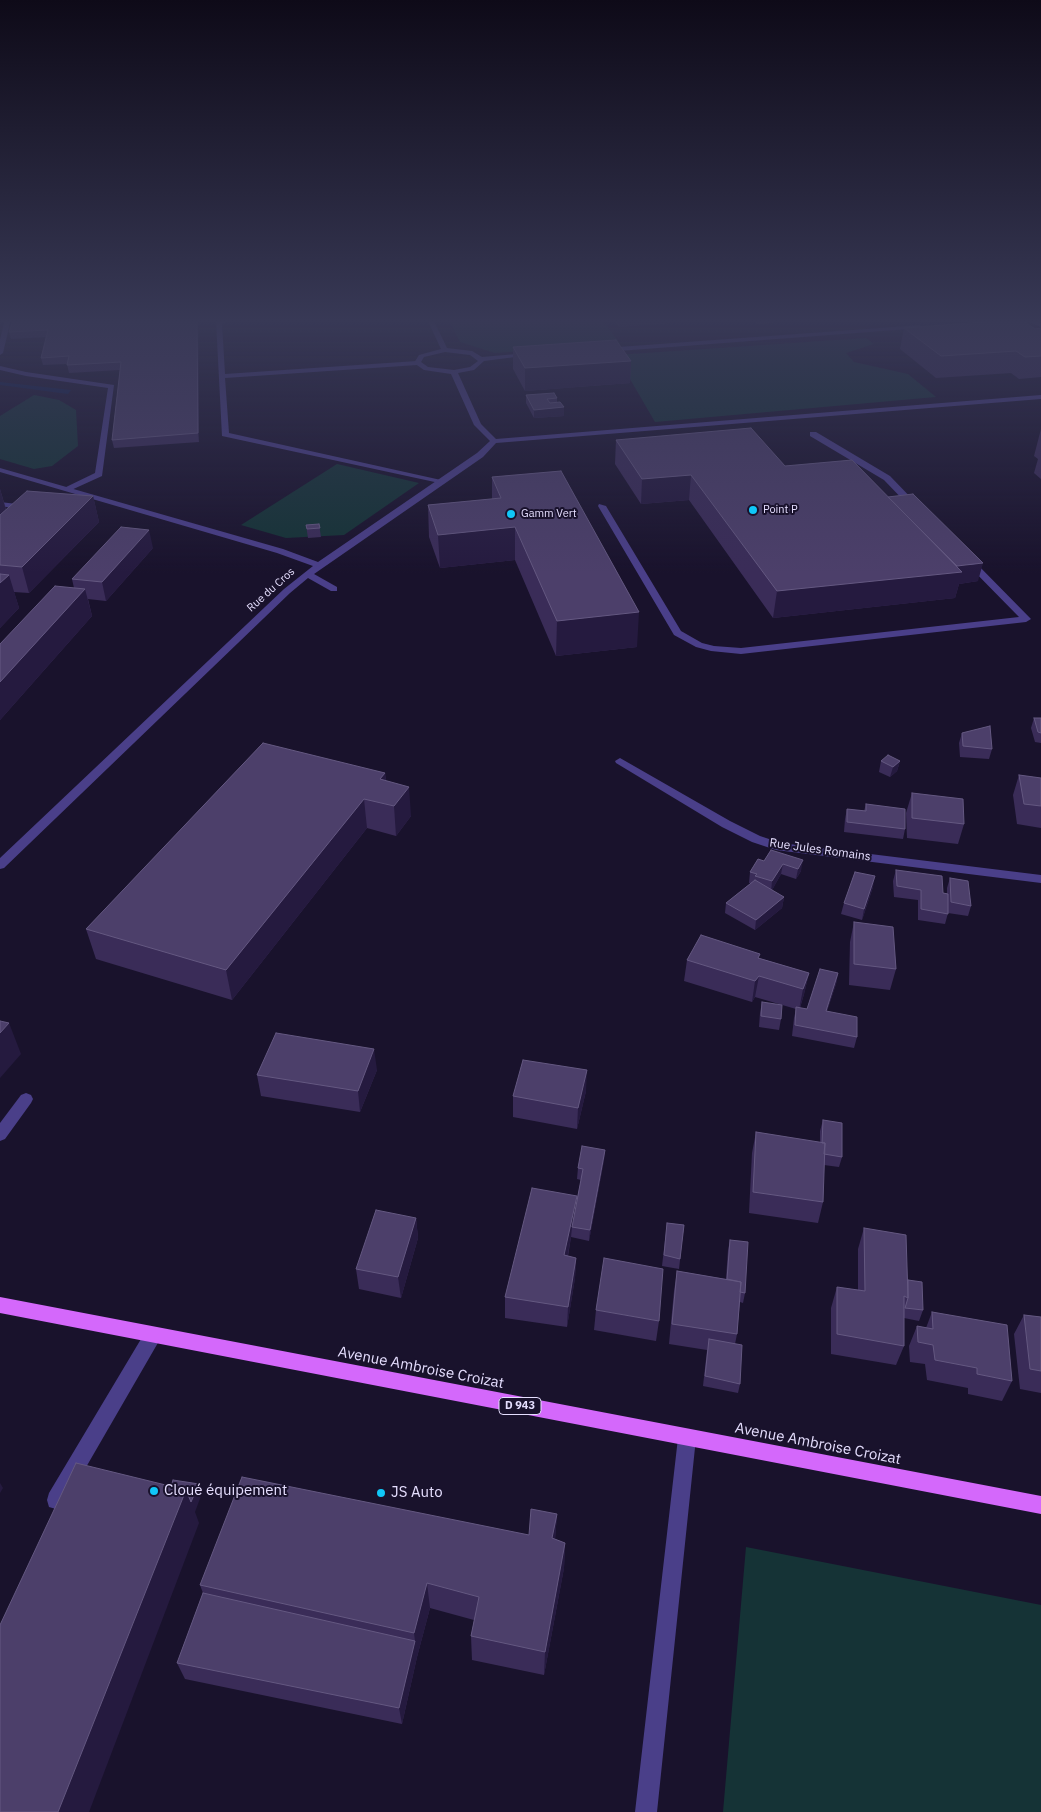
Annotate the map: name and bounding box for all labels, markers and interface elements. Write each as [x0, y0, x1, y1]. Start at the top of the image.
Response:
place label: Point P [763, 503, 798, 517]
marker: Point P [747, 504, 759, 516]
place label: Gamm Vert [521, 507, 577, 521]
marker: Gamm Vert [505, 508, 517, 520]
street label: Rue du Cros [244, 565, 298, 615]
street label: Rue Jules Romains [768, 836, 872, 864]
street label: Avenue Ambroise Croizat [336, 1343, 506, 1393]
road number: D 943 [499, 1398, 541, 1414]
street label: Avenue Ambroise Croizat [733, 1419, 903, 1469]
place label: Cloué équipement [164, 1482, 287, 1500]
place label: JS Auto [391, 1484, 443, 1502]
marker: Cloué équipement [148, 1485, 160, 1497]
marker: JS Auto [375, 1487, 387, 1499]

